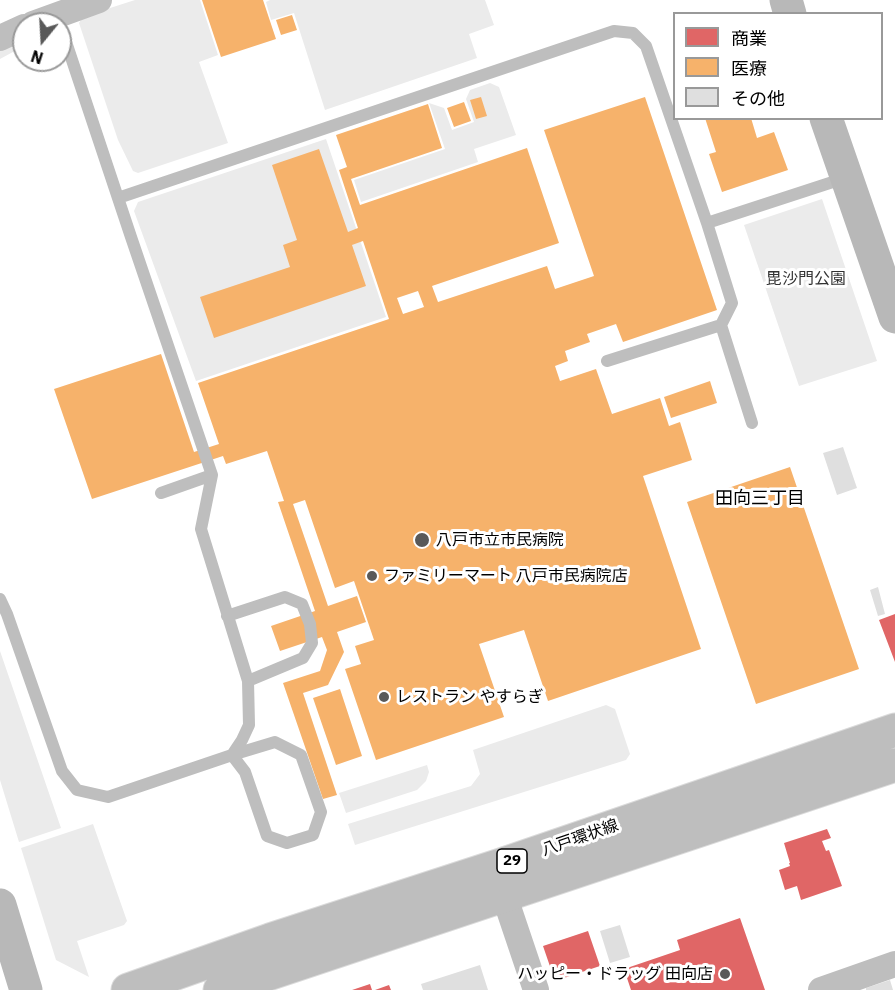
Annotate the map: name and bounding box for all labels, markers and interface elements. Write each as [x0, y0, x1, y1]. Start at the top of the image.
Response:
north arrow [12, 12, 72, 72]
legend [673, 12, 883, 120]
text: 商業 [731, 27, 767, 50]
text: N [28, 46, 46, 69]
text: 医療 [731, 57, 767, 80]
text: その他 [731, 87, 785, 110]
park label: 毘沙門公園 [766, 269, 846, 289]
district label: 田向三丁目 [715, 488, 805, 510]
place label: 八戸市立市民病院 [436, 530, 564, 550]
marker: 八戸市立市民病院 [413, 531, 431, 549]
place label: ファミリーマート 八戸市民病院店 [384, 566, 628, 586]
marker: ファミリーマート 八戸市民病院店 [365, 569, 379, 583]
place label: レストラン やすらぎ [396, 687, 544, 707]
marker: レストラン やすらぎ [377, 690, 391, 704]
street label: 八戸環状線 [539, 816, 621, 860]
road number: 29 [497, 849, 527, 873]
place label: ハッピー・ドラッグ 田向店 [517, 964, 713, 984]
marker: ハッピー・ドラッグ 田向店 [718, 967, 732, 981]

